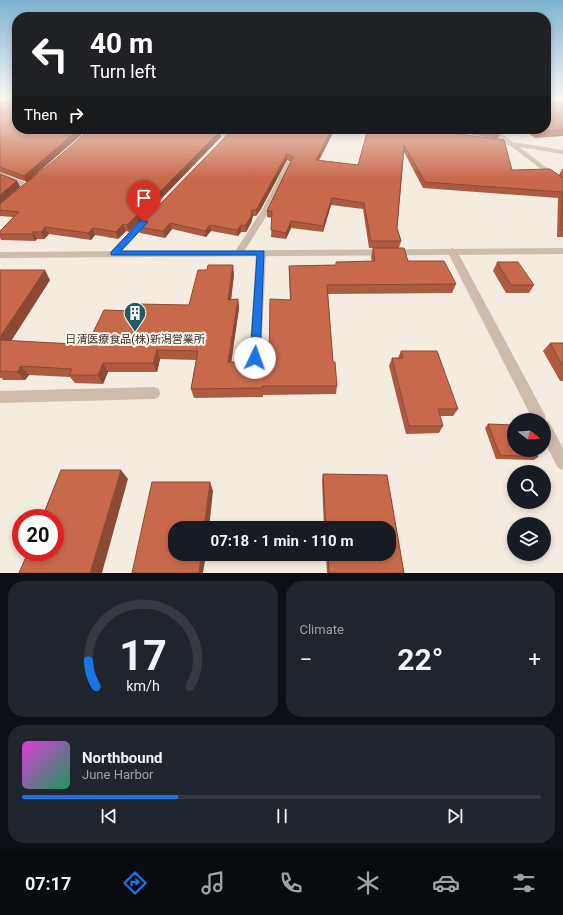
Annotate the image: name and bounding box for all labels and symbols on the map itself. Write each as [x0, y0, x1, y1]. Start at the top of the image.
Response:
pin [127, 181, 161, 222]
building icon: 日清医療食品(株)新潟営業所 [122, 300, 148, 333]
place label: 日清医療食品(株)新潟営業所 [65, 333, 206, 346]
position arrow [234, 337, 276, 379]
north arrow [507, 413, 551, 457]
speed limit sign: 20 [12, 509, 64, 561]

